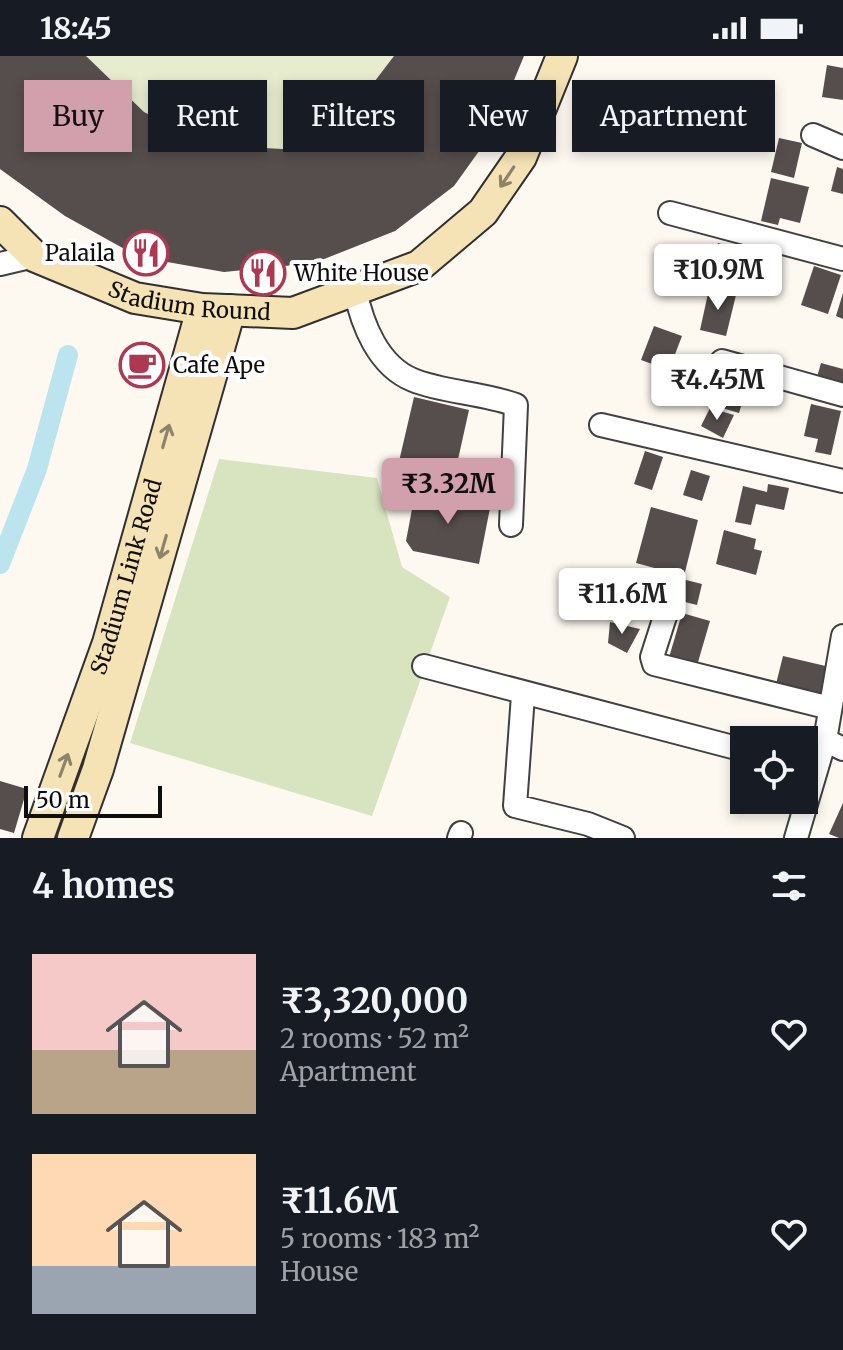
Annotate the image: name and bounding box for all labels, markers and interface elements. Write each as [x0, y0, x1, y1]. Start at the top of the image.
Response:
text: 18:45 [40, 9, 112, 47]
chip: Buy [24, 80, 132, 152]
chip: Rent [148, 80, 267, 152]
chip: Filters [283, 80, 424, 152]
chip: New [440, 80, 556, 152]
chip: Apartment [572, 80, 775, 152]
one-way arrow [499, 166, 515, 188]
restaurant icon: Palaila [122, 229, 170, 277]
place label: Palaila [45, 239, 115, 267]
pin: ₹10.9M [653, 244, 783, 312]
restaurant icon: White House [239, 249, 287, 297]
text: ₹10.9M [672, 253, 764, 286]
place label: White House [293, 259, 429, 287]
street label: Stadium Round [104, 275, 271, 326]
cafe icon: Cafe Ape [118, 341, 166, 389]
place label: Cafe Ape [173, 351, 265, 379]
pin: ₹4.45M [652, 354, 782, 422]
text: ₹4.45M [669, 363, 765, 396]
one-way arrow [159, 424, 174, 450]
pin: ₹3.32M [383, 458, 513, 526]
text: ₹3.32M [400, 467, 496, 500]
street label: Stadium Link Road [84, 476, 168, 678]
one-way arrow [155, 534, 170, 560]
pin: ₹11.6M [557, 568, 687, 636]
text: ₹11.6M [577, 577, 667, 610]
map controls [730, 726, 818, 814]
button: locate [730, 726, 818, 814]
one-way arrow [58, 753, 72, 777]
scale bar [24, 782, 162, 818]
text: 50 m [36, 786, 90, 814]
icon: filters [767, 864, 811, 908]
text: 4 homes [32, 865, 175, 907]
text: ₹3,320,000 [280, 980, 468, 1022]
icon: home [96, 986, 192, 1082]
icon: heart [767, 1012, 811, 1056]
text: 2 rooms · 52 m² [280, 1022, 469, 1055]
text: Apartment [280, 1055, 417, 1088]
text: ₹11.6M [280, 1180, 399, 1222]
icon: home [96, 1186, 192, 1282]
icon: heart [767, 1212, 811, 1256]
text: 5 rooms · 183 m² [280, 1222, 479, 1255]
text: House [280, 1255, 358, 1288]

